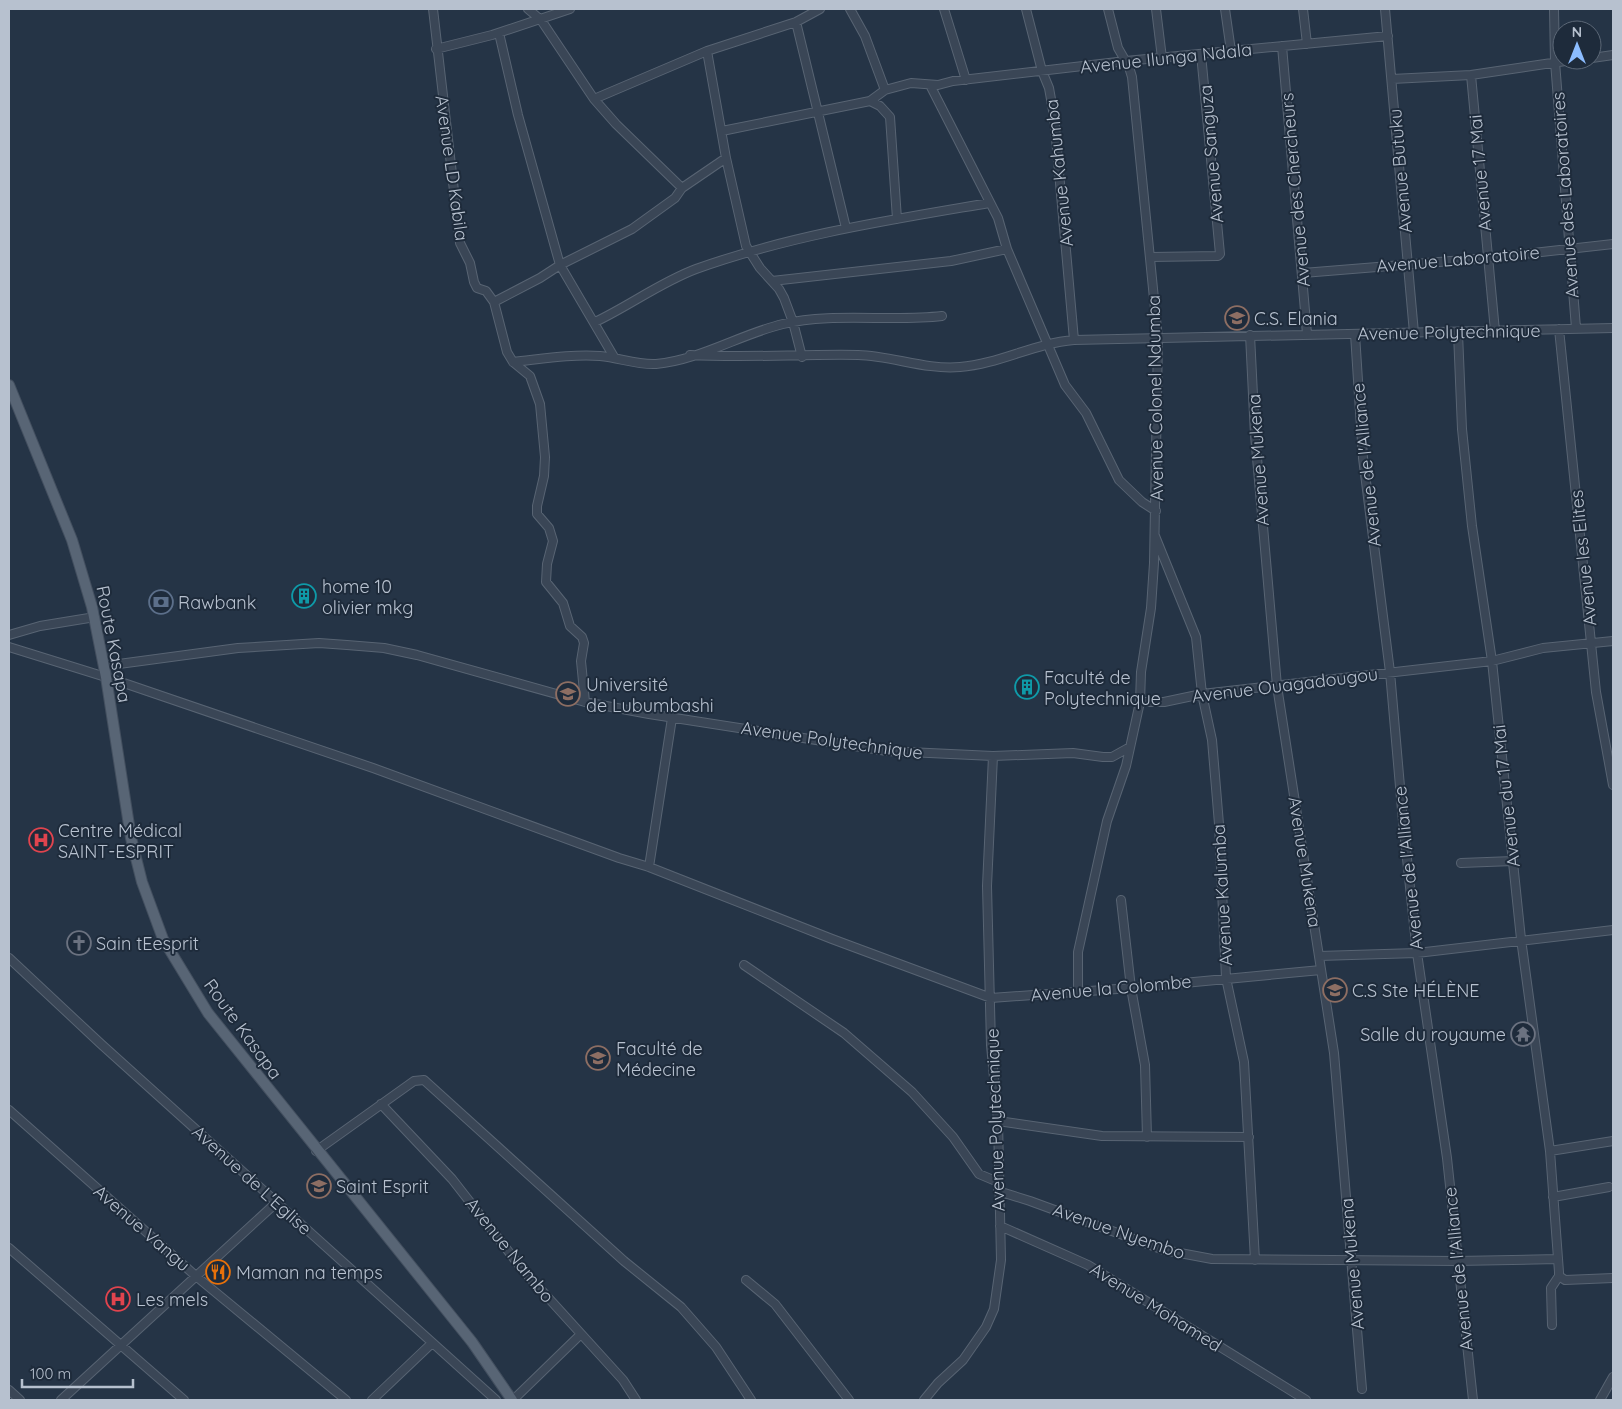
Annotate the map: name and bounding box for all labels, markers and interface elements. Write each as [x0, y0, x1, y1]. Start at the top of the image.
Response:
north arrow [1552, 20, 1602, 70]
text: N [1572, 23, 1582, 41]
street label: Avenue Ilunga Ndala [1079, 38, 1253, 78]
street label: Avenue Sanguza [1193, 84, 1229, 224]
street label: Avenue des Laboratoires [1546, 91, 1584, 299]
street label: Avenue des Chercheurs [1275, 92, 1315, 288]
street label: Avenue LD Kabila [430, 94, 474, 242]
street label: Avenue Kahumba [1040, 98, 1078, 248]
street label: Avenue Butuku [1383, 108, 1417, 234]
street label: Avenue 17 Mai [1463, 114, 1497, 232]
street label: Avenue Laboratoire [1375, 240, 1541, 278]
street label: Avenue Colonel Ndumba [1142, 295, 1168, 501]
school or university icon: C.S. Elania [1224, 305, 1250, 331]
place label: C.S. Elania [1254, 307, 1338, 330]
street label: Avenue Polytechnique [1357, 319, 1541, 345]
street label: Avenue de l'Alliance [1346, 382, 1386, 548]
street label: Avenue Mukena [1242, 393, 1274, 527]
street label: Avenue les Elites [1564, 489, 1602, 627]
place label: home 10 olivier mkg [322, 575, 414, 619]
building icon: home 10 olivier mkg [291, 583, 317, 609]
street label: Route Kasapa [91, 584, 137, 704]
bank icon: Rawbank [148, 589, 174, 615]
place label: Rawbank [178, 591, 256, 614]
street label: Avenue Ouagadougou [1191, 662, 1379, 708]
place label: Faculté de Polytechnique [1044, 666, 1161, 710]
place label: Université de Lubumbashi [586, 673, 714, 717]
building icon: Faculté de Polytechnique [1014, 674, 1040, 700]
school or university icon: Université de Lubumbashi [555, 681, 581, 707]
street label: Avenue Polytechnique [740, 716, 924, 764]
street label: Avenue du 17 Mai [1487, 724, 1525, 868]
street label: Avenue de l'Alliance [1388, 785, 1428, 951]
street label: Avenue Mukena [1283, 795, 1327, 929]
place label: Centre Médical SAINT-ESPRIT [58, 819, 182, 863]
street label: Avenue Kalumba [1207, 823, 1237, 967]
hospital icon: Centre Médical SAINT-ESPRIT [28, 827, 54, 853]
church icon: Sain tEesprit [66, 930, 92, 956]
place label: Sain tEesprit [96, 932, 199, 955]
street label: Avenue la Colombe [1030, 970, 1192, 1006]
street label: Route Kasapa [199, 974, 287, 1084]
school or university icon: C.S Ste HÉLÈNE [1322, 977, 1348, 1003]
place label: C.S Ste HÉLÈNE [1352, 979, 1480, 1002]
temple icon: Salle du royaume [1510, 1021, 1536, 1047]
place label: Salle du royaume [1360, 1023, 1506, 1046]
street label: Avenue Polytechnique [980, 1028, 1010, 1212]
place label: Faculté de Médecine [616, 1037, 703, 1081]
school or university icon: Faculté de Médecine [585, 1045, 611, 1071]
street label: Avenue de L'Eglise [187, 1120, 317, 1240]
school or university icon: Saint Esprit [306, 1173, 332, 1199]
place label: Saint Esprit [336, 1175, 429, 1198]
street label: Avenue Vangu [89, 1180, 195, 1276]
street label: Avenue de l'Alliance [1438, 1186, 1478, 1352]
street label: Avenue Nambo [461, 1193, 559, 1307]
street label: Avenue Mukena [1335, 1197, 1369, 1331]
street label: Avenue Nyembo [1050, 1198, 1188, 1264]
street label: Avenue Mohamed [1086, 1257, 1226, 1357]
restaurant icon: Maman na temps [205, 1259, 231, 1285]
place label: Maman na temps [236, 1261, 383, 1284]
hospital icon: Les mels [105, 1286, 131, 1312]
place label: Les mels [136, 1288, 208, 1311]
scale bar [22, 1356, 134, 1388]
text: 100 m [30, 1364, 71, 1383]

